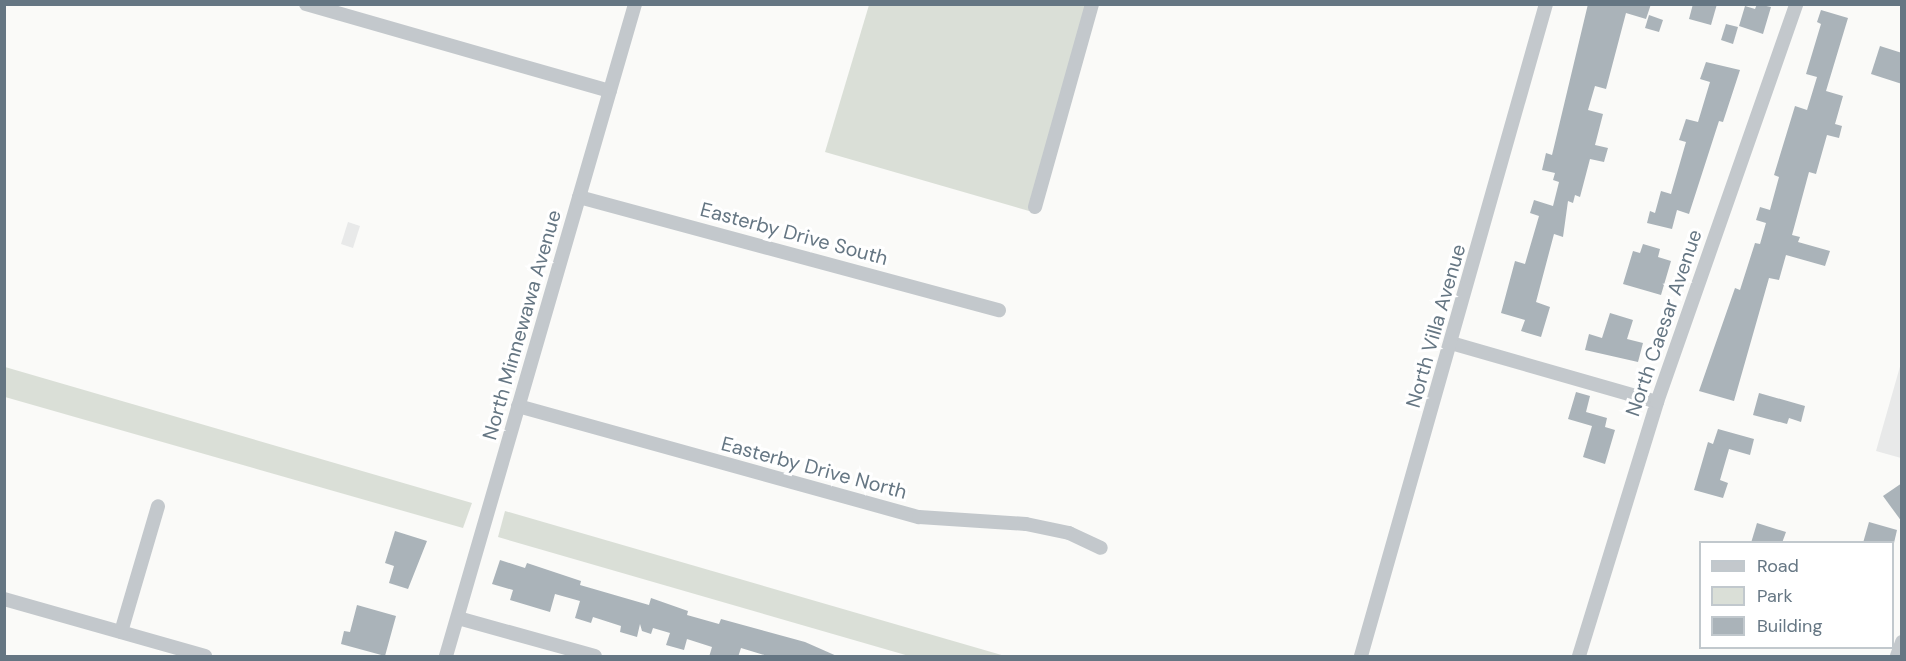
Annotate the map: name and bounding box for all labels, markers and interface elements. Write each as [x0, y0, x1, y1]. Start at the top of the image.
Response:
street label: Easterby Drive South [698, 197, 890, 271]
street label: North Minnewawa Avenue [478, 207, 566, 443]
street label: North Caesar Avenue [1621, 226, 1707, 420]
street label: North Villa Avenue [1401, 241, 1471, 411]
street label: Easterby Drive North [718, 432, 910, 504]
legend [1699, 541, 1894, 649]
text: Road [1757, 554, 1799, 578]
text: Park [1757, 584, 1793, 608]
text: Building [1757, 614, 1822, 638]

